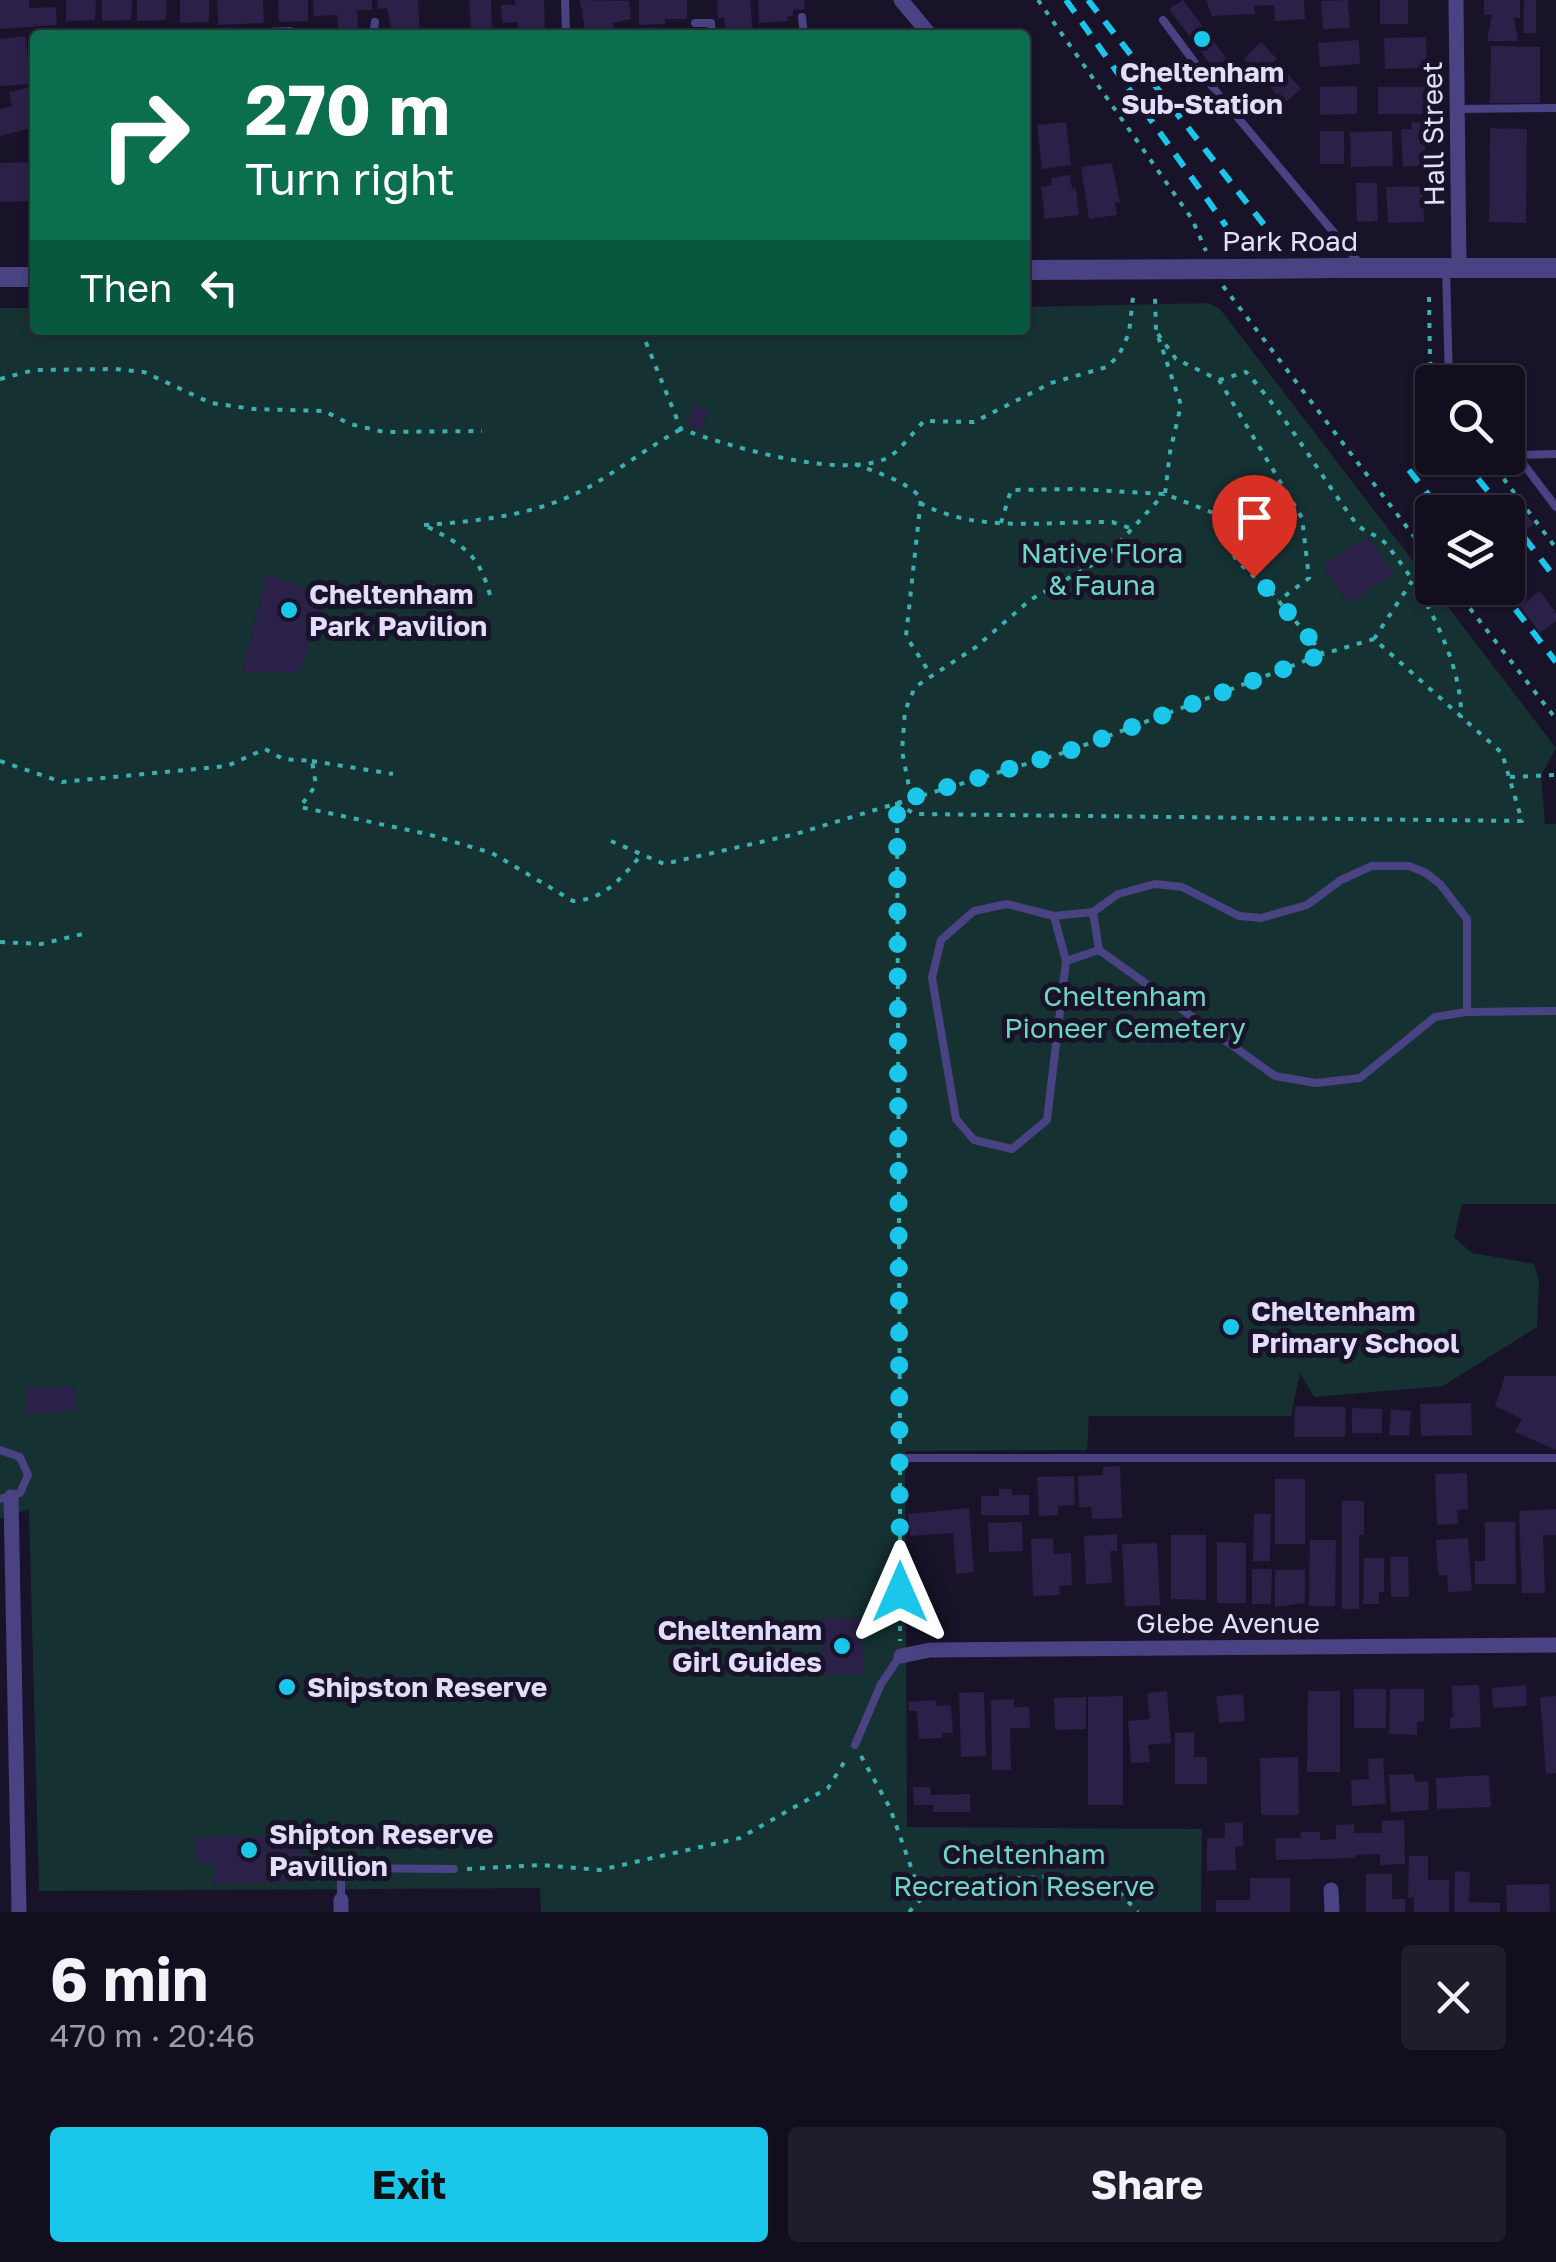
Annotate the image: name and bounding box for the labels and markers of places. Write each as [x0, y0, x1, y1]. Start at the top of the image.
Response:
marker: Cheltenham Sub-Station [1191, 28, 1213, 50]
place label: Cheltenham Sub-Station [1120, 55, 1284, 120]
pin [1212, 475, 1297, 578]
place label: Cheltenham Park Pavilion [309, 577, 487, 642]
marker: Cheltenham Park Pavilion [278, 599, 300, 621]
place label: Cheltenham Primary School [1251, 1294, 1459, 1359]
marker: Cheltenham Primary School [1220, 1316, 1242, 1338]
place label: Cheltenham Girl Guides [657, 1613, 822, 1678]
marker: Cheltenham Girl Guides [831, 1635, 853, 1657]
place label: Shipston Reserve [307, 1670, 547, 1703]
marker: Shipston Reserve [276, 1676, 298, 1698]
place label: Shipton Reserve Pavillion [269, 1817, 494, 1882]
marker: Shipton Reserve Pavillion [238, 1839, 260, 1861]

